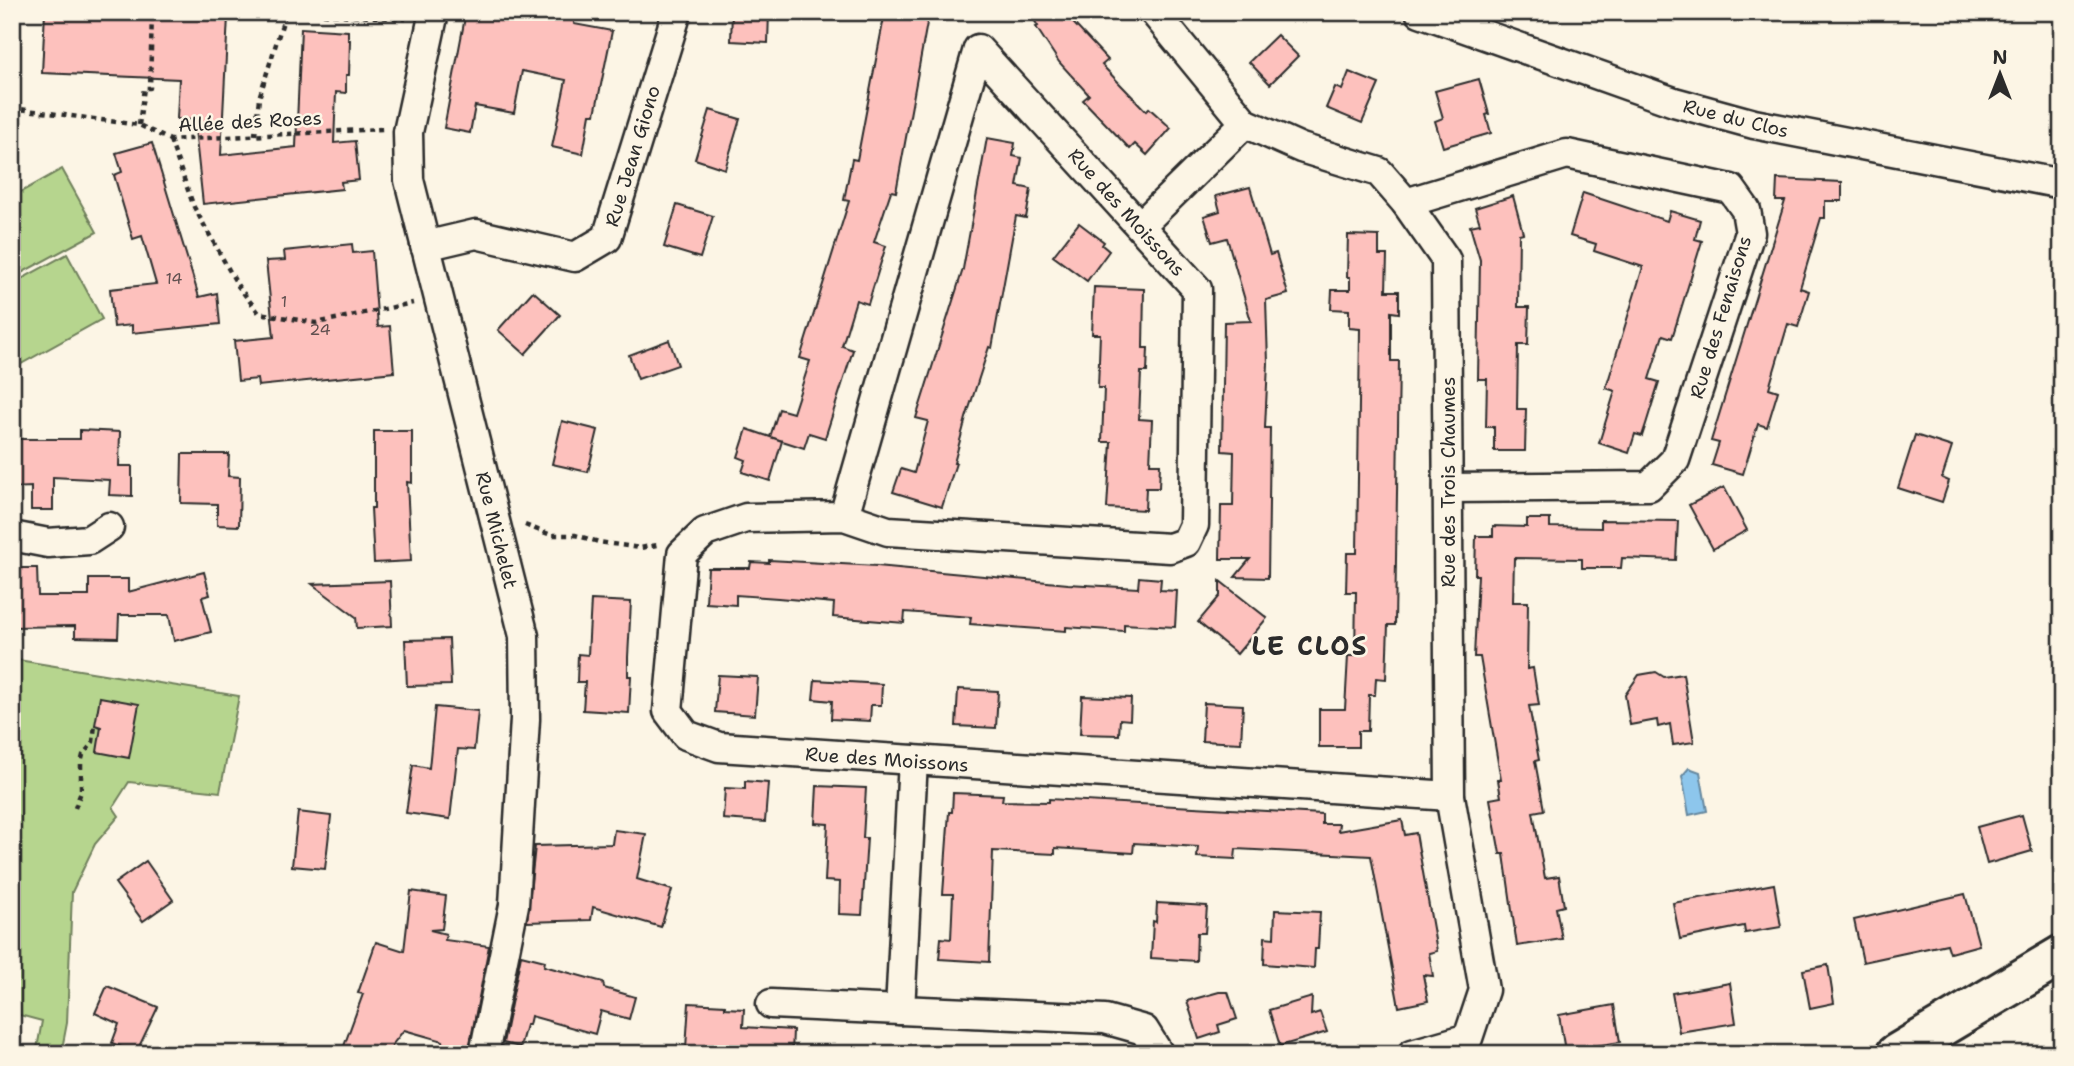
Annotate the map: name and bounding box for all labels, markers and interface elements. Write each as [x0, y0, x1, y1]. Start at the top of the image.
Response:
north arrow [1966, 38, 2036, 108]
text: N [1992, 45, 2008, 70]
street label: Rue Jean Giono [599, 82, 666, 230]
street label: Rue du Clos [1681, 93, 1791, 144]
street label: Allée des Roses [178, 105, 323, 138]
street label: Rue des Moissons [1063, 143, 1191, 282]
street label: Rue des Fenaisons [1684, 233, 1757, 402]
house number: 14 [165, 268, 183, 289]
house number: 1 [281, 291, 287, 312]
house number: 24 [309, 319, 331, 340]
street label: Rue des Trois Chaumes [1436, 377, 1461, 587]
street label: Rue Michelet [470, 469, 523, 591]
district label: LE CLOS [1252, 628, 1368, 663]
street label: Rue des Moissons [804, 741, 970, 778]

